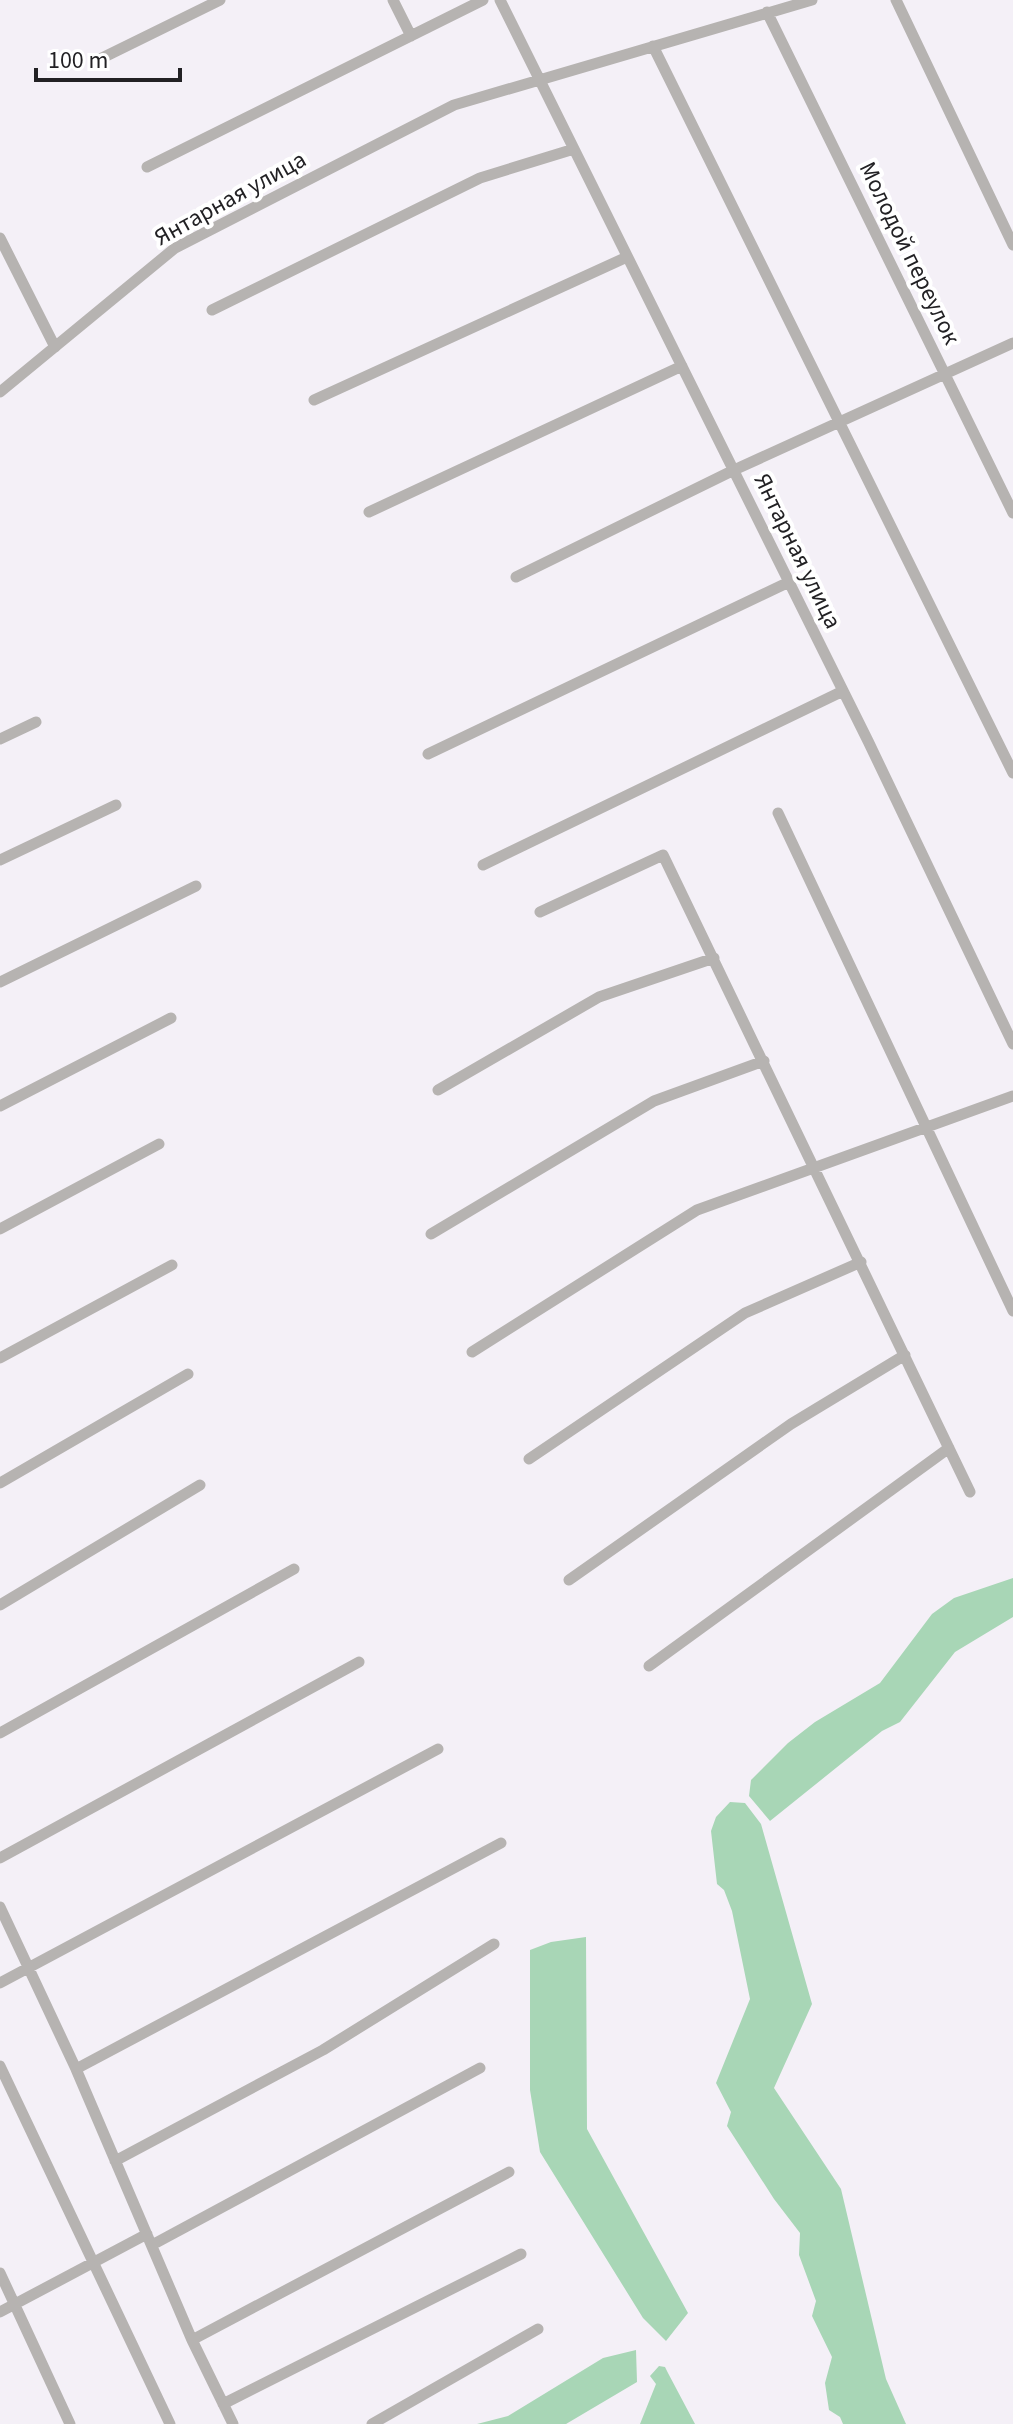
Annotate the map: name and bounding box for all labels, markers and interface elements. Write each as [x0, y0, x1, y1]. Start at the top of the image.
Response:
scale bar [36, 32, 180, 82]
text: 100 m [48, 43, 108, 78]
street label: Янтарная улица [148, 142, 313, 255]
street label: Молодой переулок [850, 156, 969, 351]
street label: Янтарная улица [745, 468, 850, 635]

